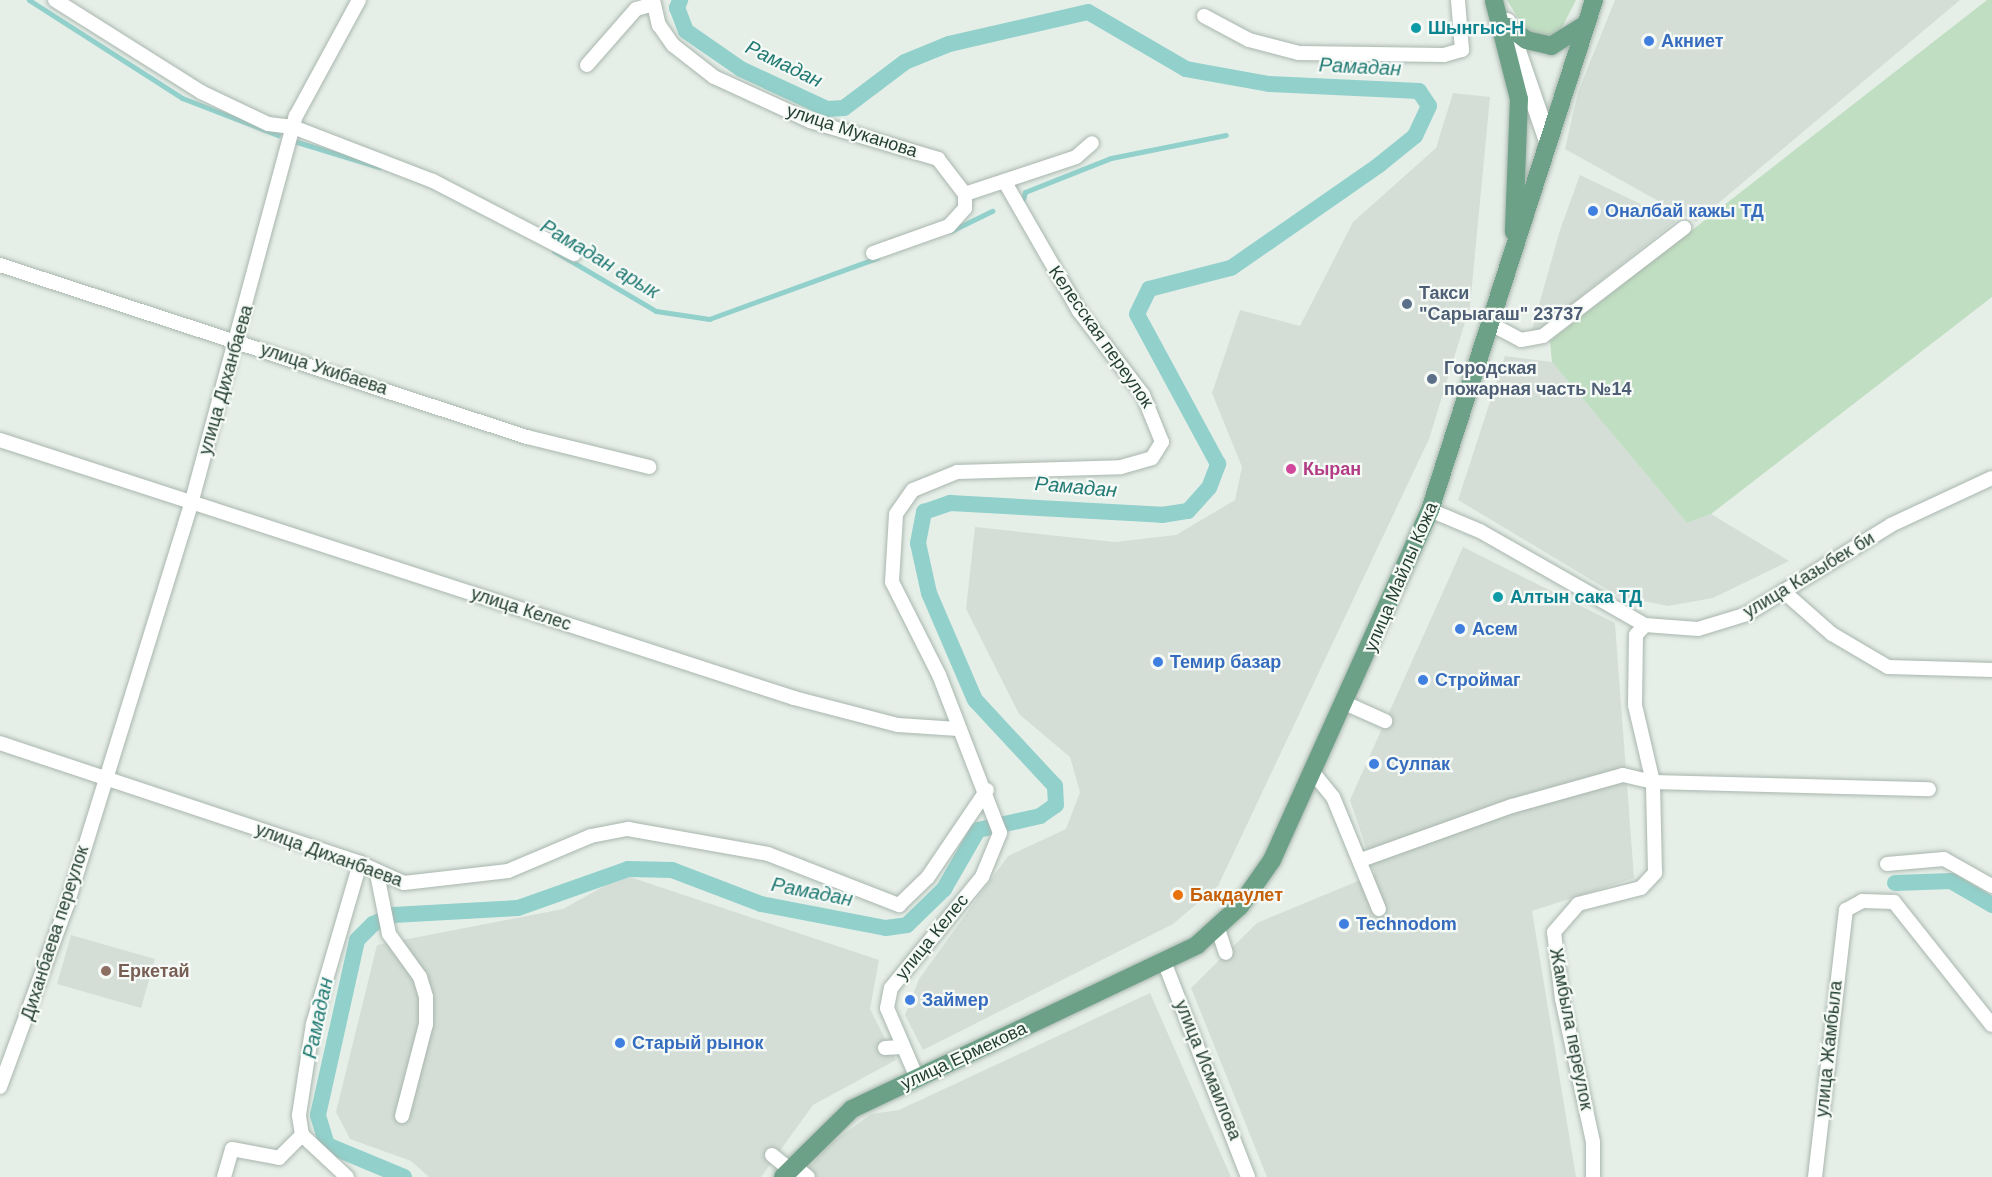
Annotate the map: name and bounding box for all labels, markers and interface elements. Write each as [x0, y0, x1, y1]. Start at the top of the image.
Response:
place label: Шынгыс-Н [1428, 17, 1524, 39]
marker: Шынгыс-Н [1409, 21, 1423, 35]
place label: Акниет [1661, 30, 1724, 52]
marker: Акниет [1642, 34, 1656, 48]
water label: Рамадан [742, 35, 826, 93]
water label: Рамадан [1318, 53, 1402, 81]
street label: улица Муканова [784, 100, 920, 162]
place label: Оналбай кажы ТД [1605, 200, 1764, 222]
marker: Оналбай кажы ТД [1586, 204, 1600, 218]
water label: Рамадан арык [536, 214, 664, 304]
street label: Келесская переулок [1044, 262, 1158, 412]
place label: Такси "Сарыагаш" 23737 [1419, 283, 1583, 326]
marker: Такси "Сарыагаш" 23737 [1400, 297, 1414, 311]
street label: улица Диханбаева [194, 303, 258, 457]
street label: улица Укибаева [258, 338, 390, 400]
place label: Городская пожарная часть №14 [1444, 358, 1631, 400]
marker: Городская пожарная часть №14 [1425, 372, 1439, 386]
place label: Кыран [1303, 458, 1361, 480]
marker: Кыран [1284, 462, 1298, 476]
water label: Рамадан [1034, 471, 1118, 503]
street label: улица Майлы Кожа [1360, 499, 1442, 655]
street label: улица Казыбек би [1739, 527, 1879, 623]
street label: улица Келес [468, 583, 574, 635]
place label: Алтын сака ТД [1510, 586, 1642, 608]
marker: Алтын сака ТД [1491, 590, 1505, 604]
place label: Асем [1472, 618, 1518, 640]
marker: Асем [1453, 622, 1467, 636]
place label: Темир базар [1170, 651, 1281, 673]
marker: Темир базар [1151, 655, 1165, 669]
place label: Строймаг [1435, 669, 1520, 691]
marker: Строймаг [1416, 673, 1430, 687]
place label: Сулпак [1386, 753, 1450, 775]
marker: Сулпак [1367, 757, 1381, 771]
street label: улица Диханбаева [253, 818, 405, 892]
street label: Диханбаева переулок [17, 843, 93, 1023]
water label: Рамадан [769, 872, 855, 912]
place label: Бакдаулет [1190, 884, 1283, 906]
marker: Бакдаулет [1171, 888, 1185, 902]
street label: улица Келес [891, 890, 973, 984]
place label: Technodom [1356, 913, 1457, 935]
marker: Technodom [1337, 917, 1351, 931]
street label: Жамбыла переулок [1545, 946, 1597, 1112]
place label: Еркетай [118, 960, 190, 982]
marker: Еркетай [99, 964, 113, 978]
water label: Рамадан [298, 975, 338, 1061]
street label: улица Жамбыла [1811, 980, 1847, 1118]
place label: Займер [922, 989, 989, 1011]
marker: Займер [903, 993, 917, 1007]
street label: улица Исмаилова [1170, 997, 1246, 1143]
street label: улица Ермекова [898, 1017, 1030, 1095]
place label: Старый рынок [632, 1032, 764, 1054]
marker: Старый рынок [613, 1036, 627, 1050]

